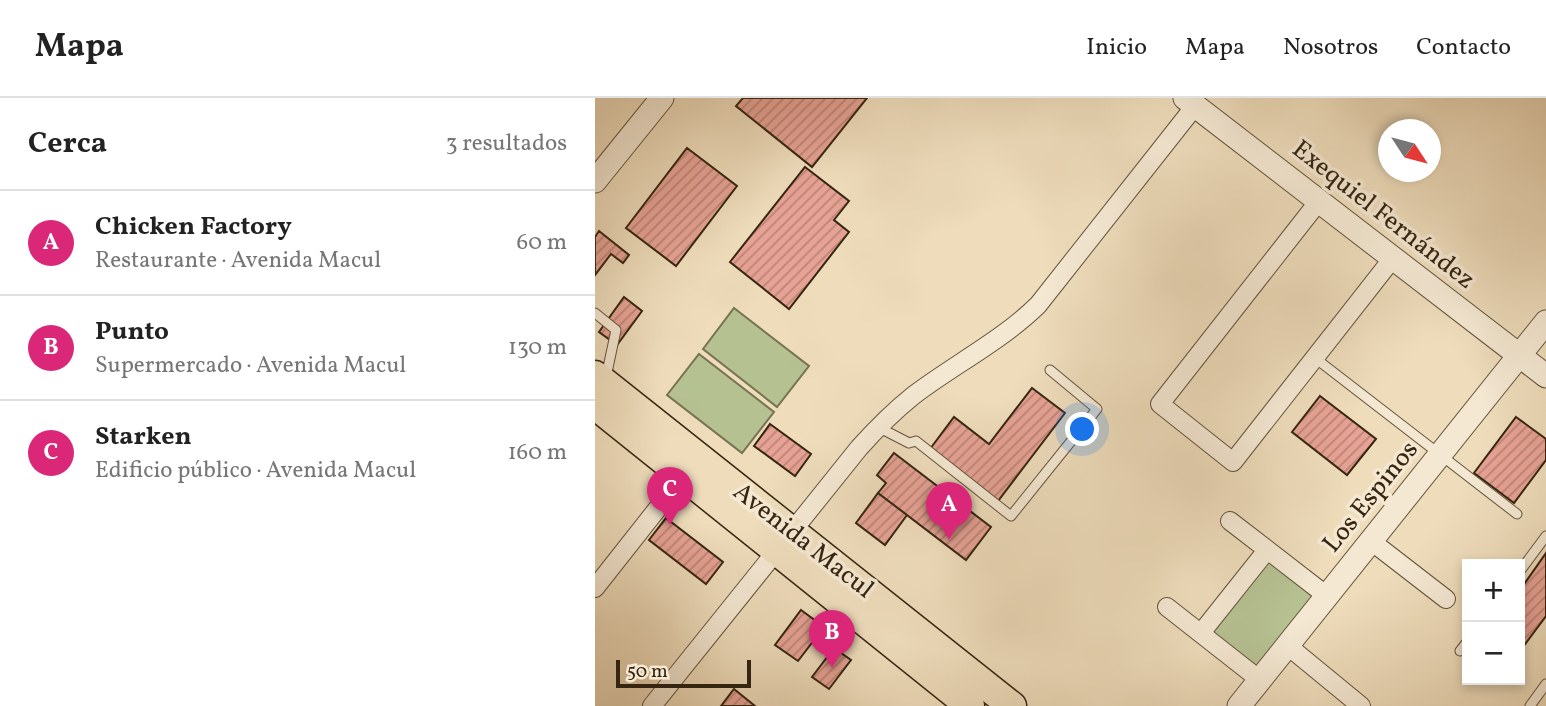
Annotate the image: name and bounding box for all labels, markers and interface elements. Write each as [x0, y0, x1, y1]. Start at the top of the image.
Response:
text: Mapa [35, 25, 124, 71]
text: Inicio [1086, 31, 1147, 65]
text: Mapa [1185, 31, 1245, 65]
text: Nosotros [1283, 31, 1378, 65]
text: Contacto [1416, 31, 1511, 65]
north arrow [1378, 119, 1441, 182]
text: Cerca [28, 123, 107, 165]
text: 3 resultados [446, 128, 567, 160]
street label: Exequiel Fernández [1284, 132, 1482, 298]
text: Chicken Factory [95, 209, 292, 245]
text: A [43, 227, 59, 259]
text: 60 m [517, 227, 567, 259]
text: Restaurante · Avenida Macul [95, 245, 381, 277]
text: Punto [95, 314, 169, 350]
text: B [43, 332, 59, 364]
text: 130 m [508, 332, 567, 364]
text: Supermercado · Avenida Macul [95, 350, 406, 382]
your location [1065, 412, 1099, 446]
text: Starken [95, 419, 192, 455]
street label: Los Espinos [1315, 433, 1427, 561]
text: C [44, 437, 58, 469]
text: 160 m [508, 437, 567, 469]
text: Edificio público · Avenida Macul [95, 455, 416, 487]
pin: C [647, 467, 693, 525]
street label: Avenida Macul [725, 475, 881, 607]
pin: A [926, 482, 972, 540]
map controls [1462, 559, 1525, 685]
button: + [1462, 559, 1525, 622]
pin: B [809, 610, 855, 668]
button: − [1462, 622, 1525, 685]
scale bar [616, 657, 751, 689]
text: 50 m [627, 659, 668, 685]

